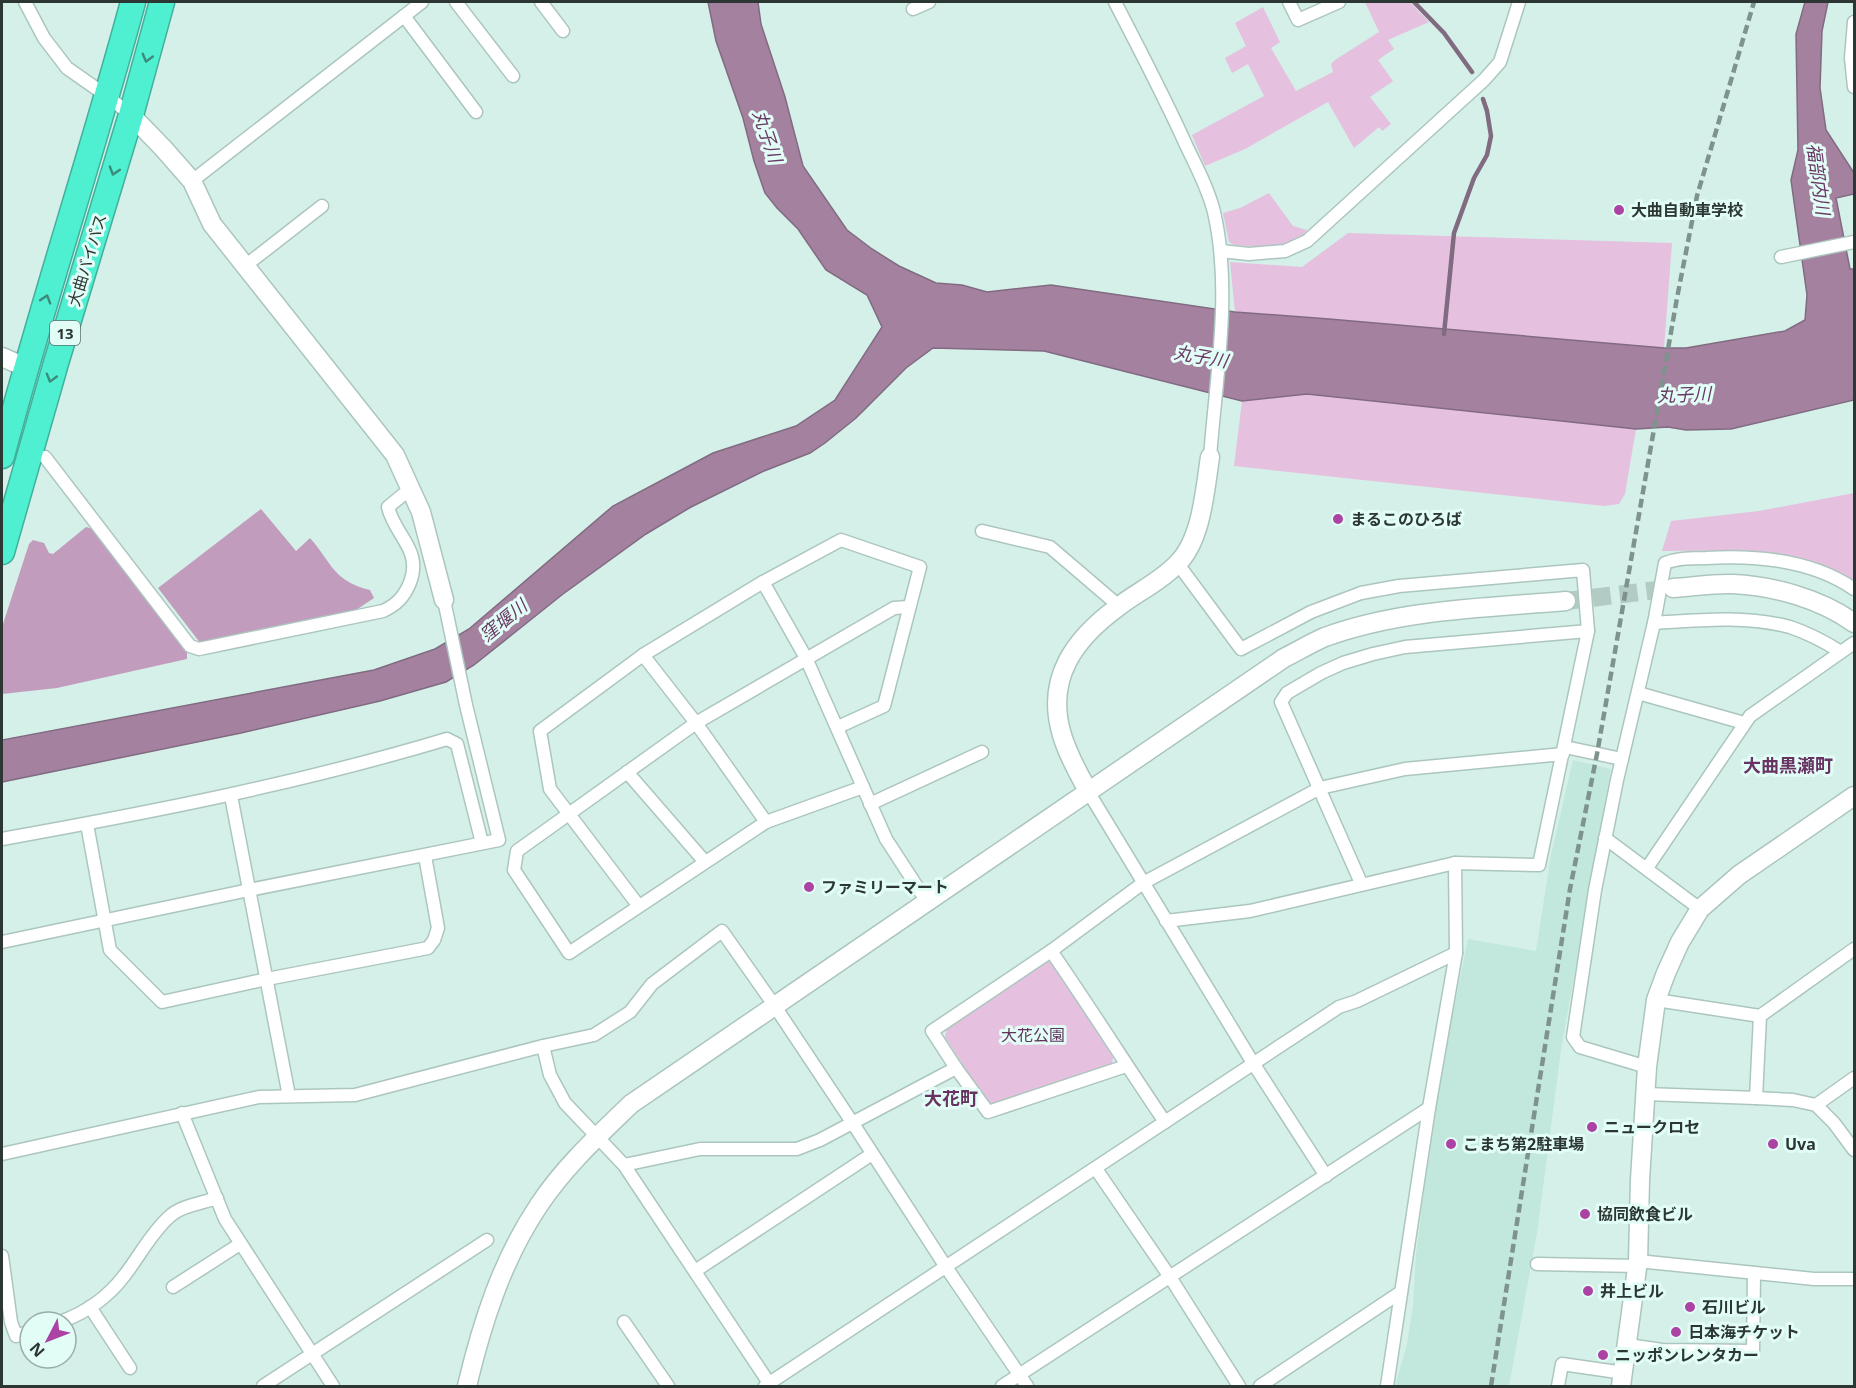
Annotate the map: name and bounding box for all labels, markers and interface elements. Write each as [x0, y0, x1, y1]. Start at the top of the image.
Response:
one-way arrow [141, 53, 154, 63]
water label: 丸子川 [748, 107, 789, 167]
water label: 福部内川 [1802, 142, 1836, 218]
one-way arrow [109, 165, 121, 176]
place label: 大曲自動車学校 [1631, 199, 1743, 221]
marker: 大曲自動車学校 [1612, 203, 1626, 217]
street label: 大曲バイパス [62, 211, 112, 309]
one-way arrow [39, 294, 51, 305]
road number: 13 [50, 321, 80, 345]
water label: 丸子川 [1172, 339, 1232, 373]
one-way arrow [46, 373, 59, 383]
water label: 丸子川 [1657, 381, 1713, 407]
place label: まるこのひろば [1350, 508, 1462, 530]
marker: まるこのひろば [1331, 512, 1345, 526]
water label: 窪堰川 [474, 592, 533, 646]
district label: 大曲黒瀬町 [1743, 753, 1833, 777]
place label: ファミリーマート [821, 876, 949, 898]
marker: ファミリーマート [802, 880, 816, 894]
park label: 大花公園 [1001, 1024, 1065, 1046]
district label: 大花町 [924, 1086, 978, 1110]
place label: ニュークロセ [1604, 1116, 1700, 1138]
marker: ニュークロセ [1585, 1120, 1599, 1134]
place label: こまち第2駐車場 [1463, 1133, 1584, 1155]
place label: Uva [1785, 1133, 1816, 1155]
marker: こまち第2駐車場 [1444, 1137, 1458, 1151]
marker: Uva [1766, 1137, 1780, 1151]
place label: 協同飲食ビル [1597, 1203, 1693, 1225]
marker: 協同飲食ビル [1578, 1207, 1592, 1221]
place label: 井上ビル [1600, 1280, 1664, 1302]
marker: 井上ビル [1581, 1284, 1595, 1298]
place label: 石川ビル [1702, 1296, 1766, 1318]
marker: 石川ビル [1683, 1300, 1697, 1314]
north arrow [18, 1310, 78, 1370]
place label: 日本海チケット [1688, 1321, 1800, 1343]
marker: 日本海チケット [1669, 1325, 1683, 1339]
text: N [24, 1338, 49, 1362]
place label: ニッポンレンタカー [1615, 1344, 1759, 1366]
marker: ニッポンレンタカー [1596, 1348, 1610, 1362]

